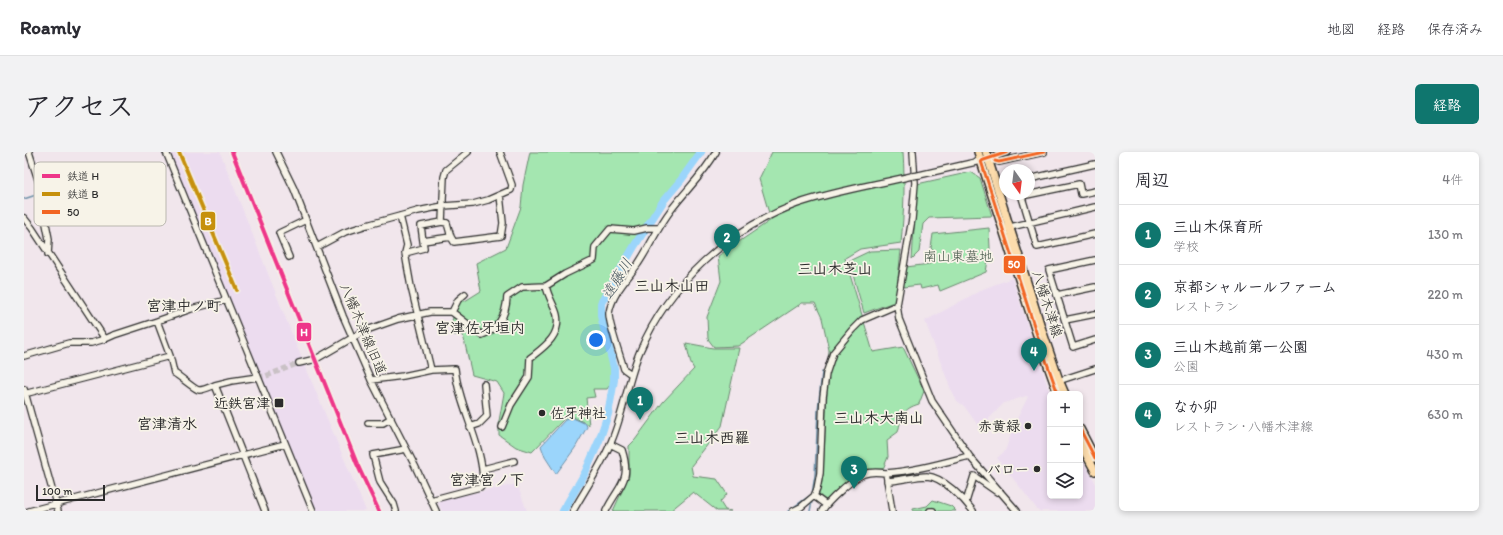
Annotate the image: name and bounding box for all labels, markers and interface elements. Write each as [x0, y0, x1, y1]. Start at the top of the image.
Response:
text: Roamly [20, 16, 81, 39]
text: 地図 [1327, 21, 1355, 38]
text: 経路 [1377, 21, 1405, 38]
text: 保存済み [1427, 21, 1483, 38]
button: 経路 [1415, 84, 1479, 124]
text: アクセス [24, 89, 134, 123]
legend [34, 162, 166, 226]
north arrow [999, 164, 1035, 200]
text: 鉄道 H [67, 170, 99, 183]
text: 周辺 [1135, 170, 1169, 190]
text: 4件 [1442, 172, 1463, 187]
text: 鉄道 B [67, 188, 99, 201]
text: 50 [67, 206, 80, 219]
line badge: B [200, 211, 216, 231]
text: B [204, 215, 212, 228]
text: 三山木保育所 [1173, 218, 1263, 236]
pin: 2 [714, 224, 740, 257]
text: 1 [1145, 227, 1151, 242]
text: 130 m [1428, 227, 1463, 242]
text: 学校 [1173, 239, 1199, 254]
park label: 南山東墓地 [923, 248, 993, 265]
water label: 遠藤川 [598, 255, 636, 303]
line badge: 50 [1003, 255, 1026, 274]
text: 50 [1008, 258, 1020, 271]
district label: 三山木芝山 [797, 260, 873, 278]
street label: 八幡木津線 [1028, 268, 1066, 340]
district label: 三山木山田 [634, 277, 710, 295]
text: 京都シャルールファーム [1173, 278, 1337, 296]
street label: 八幡木津線旧道 [336, 281, 390, 377]
text: 2 [1145, 287, 1151, 302]
text: 220 m [1427, 287, 1463, 302]
district label: 宮津中ノ町 [146, 297, 222, 315]
text: レストラン [1173, 299, 1239, 314]
district label: 宮津佐牙垣内 [435, 319, 525, 337]
line badge: H [296, 322, 312, 342]
text: H [300, 326, 308, 339]
your location [586, 330, 606, 350]
pin: 4 [1021, 338, 1047, 371]
text: 三山木越前第一公園 [1173, 338, 1308, 356]
text: 3 [1144, 347, 1152, 362]
text: 430 m [1426, 347, 1463, 362]
text: 公園 [1173, 359, 1199, 374]
pin: 1 [627, 387, 653, 420]
map controls [1047, 391, 1083, 499]
button: + [1047, 391, 1083, 427]
place label: 近鉄宮津 [214, 395, 270, 412]
marker: 近鉄宮津 [273, 397, 285, 409]
text: なか卯 [1173, 398, 1218, 416]
place label: 佐牙神社 [550, 405, 606, 422]
text: 4 [1144, 407, 1152, 422]
text: 630 m [1427, 407, 1463, 422]
marker: 佐牙神社 [537, 408, 547, 418]
district label: 三山木大南山 [834, 409, 924, 427]
district label: 宮津清水 [137, 415, 197, 433]
place label: 赤黄緑 [978, 418, 1020, 435]
text: レストラン · 八幡木津線 [1173, 419, 1313, 434]
marker: 赤黄緑 [1023, 421, 1033, 431]
button: − [1047, 427, 1083, 463]
district label: 三山木西羅 [674, 429, 750, 447]
pin: 3 [841, 456, 867, 489]
place label: バロー [987, 461, 1029, 478]
button: layers [1047, 463, 1083, 499]
marker: バロー [1032, 464, 1042, 474]
district label: 宮津宮ノ下 [449, 471, 525, 489]
scale bar [36, 483, 105, 502]
text: 100 m [42, 485, 72, 498]

